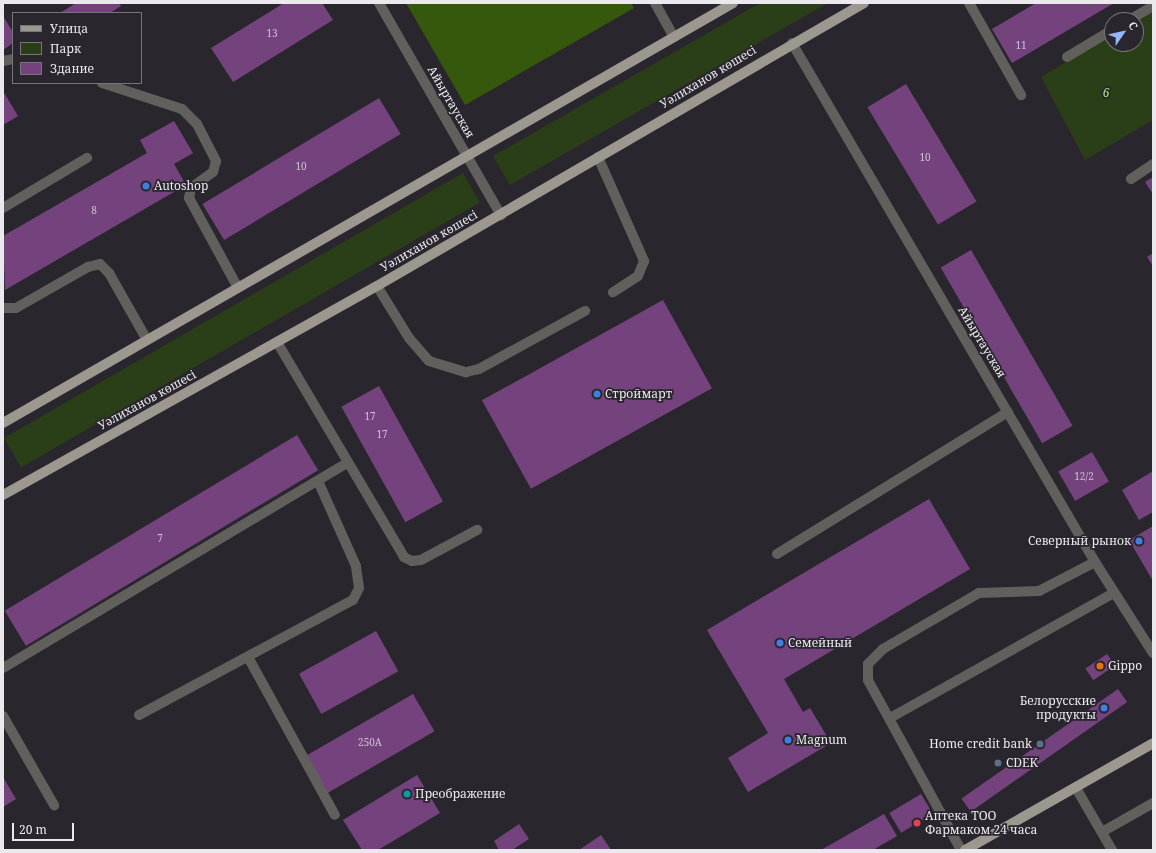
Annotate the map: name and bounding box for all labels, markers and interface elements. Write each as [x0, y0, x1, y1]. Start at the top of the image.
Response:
legend [12, 12, 142, 84]
north arrow [1104, 12, 1144, 52]
text: С [1125, 18, 1142, 33]
text: Улица [50, 20, 88, 37]
house number: 13 [266, 28, 278, 40]
text: Парк [50, 40, 81, 57]
house number: 11 [1015, 40, 1027, 52]
street label: Уәлиханов көшесі [657, 43, 759, 111]
text: Здание [50, 60, 94, 77]
street label: Айыртауская [425, 63, 477, 141]
park label: 6 [1103, 86, 1109, 100]
house number: 10 [919, 152, 931, 164]
house number: 10 [295, 161, 307, 173]
place label: Autoshop [154, 179, 208, 193]
marker: Autoshop [141, 181, 151, 191]
house number: 8 [91, 205, 97, 217]
street label: Уәлиханов көшесі [378, 207, 480, 275]
street label: Айыртауская [955, 304, 1009, 380]
street label: Уәлиханов көшесі [95, 367, 199, 433]
place label: Строймарт [605, 387, 672, 401]
marker: Строймарт [592, 389, 602, 399]
house number: 17 [364, 411, 376, 423]
house number: 17 [376, 429, 388, 441]
house number: 12/2 [1074, 471, 1094, 483]
house number: 7 [157, 533, 163, 545]
place label: Северный рынок [1028, 534, 1131, 548]
marker: Северный рынок [1134, 536, 1144, 546]
place label: Семейный [788, 636, 852, 650]
marker: Семейный [775, 638, 785, 648]
place label: Gippo [1108, 659, 1142, 673]
marker: Gippo [1095, 661, 1105, 671]
place label: Белорусские продукты [1020, 694, 1096, 722]
marker: Белорусские продукты [1099, 703, 1109, 713]
place label: Magnum [796, 733, 847, 747]
marker: Magnum [783, 735, 793, 745]
house number: 250А [358, 737, 382, 749]
place label: Home credit bank [929, 737, 1032, 751]
marker: Home credit bank [1035, 739, 1045, 749]
place label: CDEK [1006, 756, 1038, 770]
marker: CDEK [993, 758, 1003, 768]
place label: Преображение [415, 787, 505, 801]
marker: Преображение [402, 789, 412, 799]
place label: Аптека ТОО Фармаком 24 часа [925, 809, 1037, 837]
scale bar [14, 815, 76, 841]
marker: Аптека ТОО Фармаком 24 часа [912, 818, 922, 828]
text: 20 m [19, 821, 47, 838]

